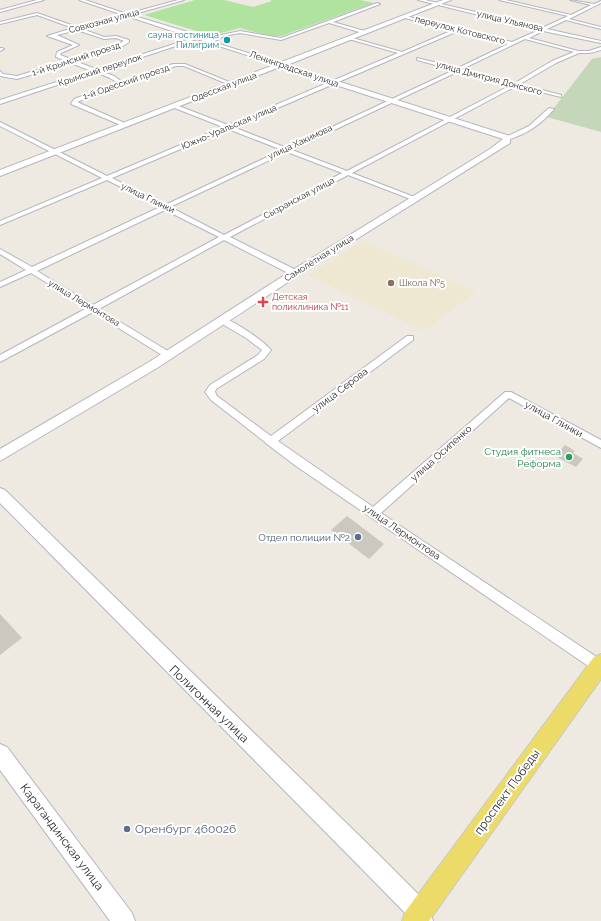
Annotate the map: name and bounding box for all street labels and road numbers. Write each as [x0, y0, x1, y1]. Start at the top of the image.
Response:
street label: Совхозная улица [68, 7, 140, 35]
street label: улица Ульянова [476, 9, 544, 34]
street label: переулок Котовского [414, 14, 506, 46]
street label: 1-й Крымский проезд [31, 40, 121, 78]
street label: Ленинградская улица [248, 49, 340, 89]
street label: Крымский переулок [57, 52, 143, 88]
street label: улица Дмитрия Донского [435, 59, 543, 97]
street label: 1-й Одесский проезд [82, 63, 170, 101]
street label: Одесская улица [190, 70, 258, 104]
street label: Южно-Уральская улица [180, 102, 278, 152]
street label: улица Хакимова [266, 123, 334, 161]
street label: Сызранская улица [262, 175, 336, 221]
street label: улица Глинки [120, 181, 176, 215]
street label: Самолётная улица [283, 233, 356, 283]
street label: улица Лермонтова [47, 278, 122, 328]
street label: улица Серова [310, 366, 370, 414]
street label: улица Глинки [523, 399, 585, 439]
street label: улица Осипенко [408, 423, 474, 483]
street label: улица Лермонтова [361, 502, 443, 562]
street label: Полигонная улица [166, 662, 252, 746]
street label: проспект Победы [471, 747, 543, 837]
street label: Карагандинская улица [17, 781, 107, 893]

